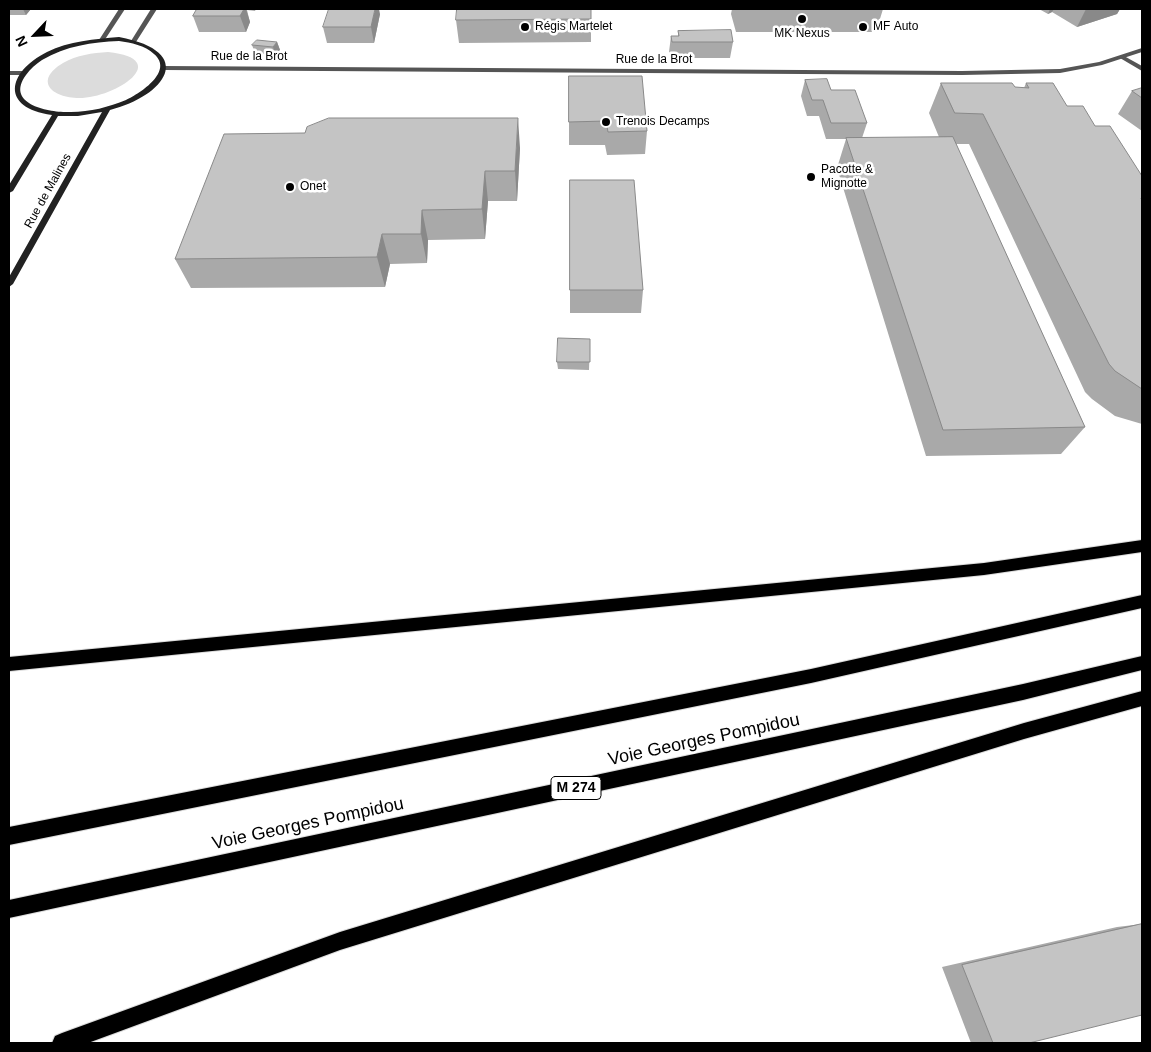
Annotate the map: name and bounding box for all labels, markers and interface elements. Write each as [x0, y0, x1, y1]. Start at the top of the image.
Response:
north arrow [10, 10, 60, 60]
marker: MK Nexus [796, 13, 808, 25]
place label: Régis Martelet [535, 20, 612, 34]
place label: MF Auto [873, 20, 918, 34]
marker: Régis Martelet [519, 21, 531, 33]
marker: MF Auto [857, 21, 869, 33]
place label: MK Nexus [774, 27, 830, 41]
text: N [12, 33, 31, 49]
street label: Rue de la Brot [211, 50, 287, 64]
street label: Rue de la Brot [616, 53, 692, 67]
place label: Trenois Decamps [616, 115, 710, 129]
marker: Trenois Decamps [600, 116, 612, 128]
street label: Rue de Malines [21, 151, 75, 231]
place label: Pacotte & Mignotte [821, 163, 873, 191]
marker: Pacotte & Mignotte [805, 171, 817, 183]
place label: Onet [300, 180, 326, 194]
marker: Onet [284, 181, 296, 193]
street label: Voie Georges Pompidou [606, 709, 802, 771]
road number: M 274 [551, 776, 601, 800]
street label: Voie Georges Pompidou [210, 793, 406, 855]

